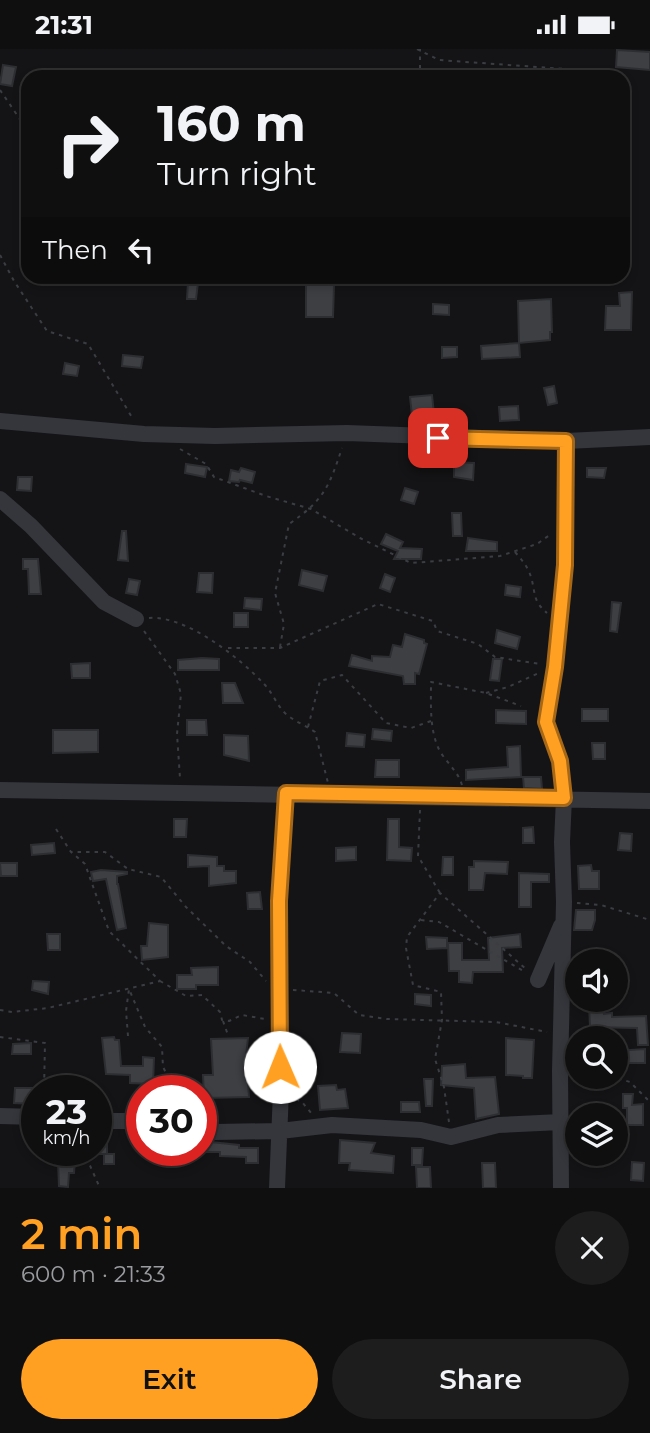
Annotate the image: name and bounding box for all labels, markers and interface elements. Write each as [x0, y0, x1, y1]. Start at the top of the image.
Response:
text: 21:31 [35, 9, 93, 41]
text: 160 m [157, 94, 306, 153]
icon: right [42, 98, 133, 189]
text: Turn right [157, 154, 317, 193]
icon: left [122, 231, 160, 269]
text: Then [42, 234, 108, 266]
pin [408, 408, 468, 468]
icon: arrive [419, 419, 457, 457]
map controls [565, 949, 628, 1166]
button: sound [565, 949, 628, 1012]
button: search [565, 1026, 628, 1089]
position arrow [243, 1030, 317, 1104]
speed limit sign: 30 [126, 1075, 217, 1166]
text: 23 [46, 1090, 87, 1133]
button: layers [565, 1103, 628, 1166]
text: km/h [42, 1127, 91, 1149]
text: 2 min [21, 1208, 142, 1260]
button: close [555, 1211, 629, 1285]
text: 600 m · 21:33 [21, 1260, 166, 1288]
button: Exit [21, 1339, 318, 1419]
button: Share [332, 1339, 629, 1419]

